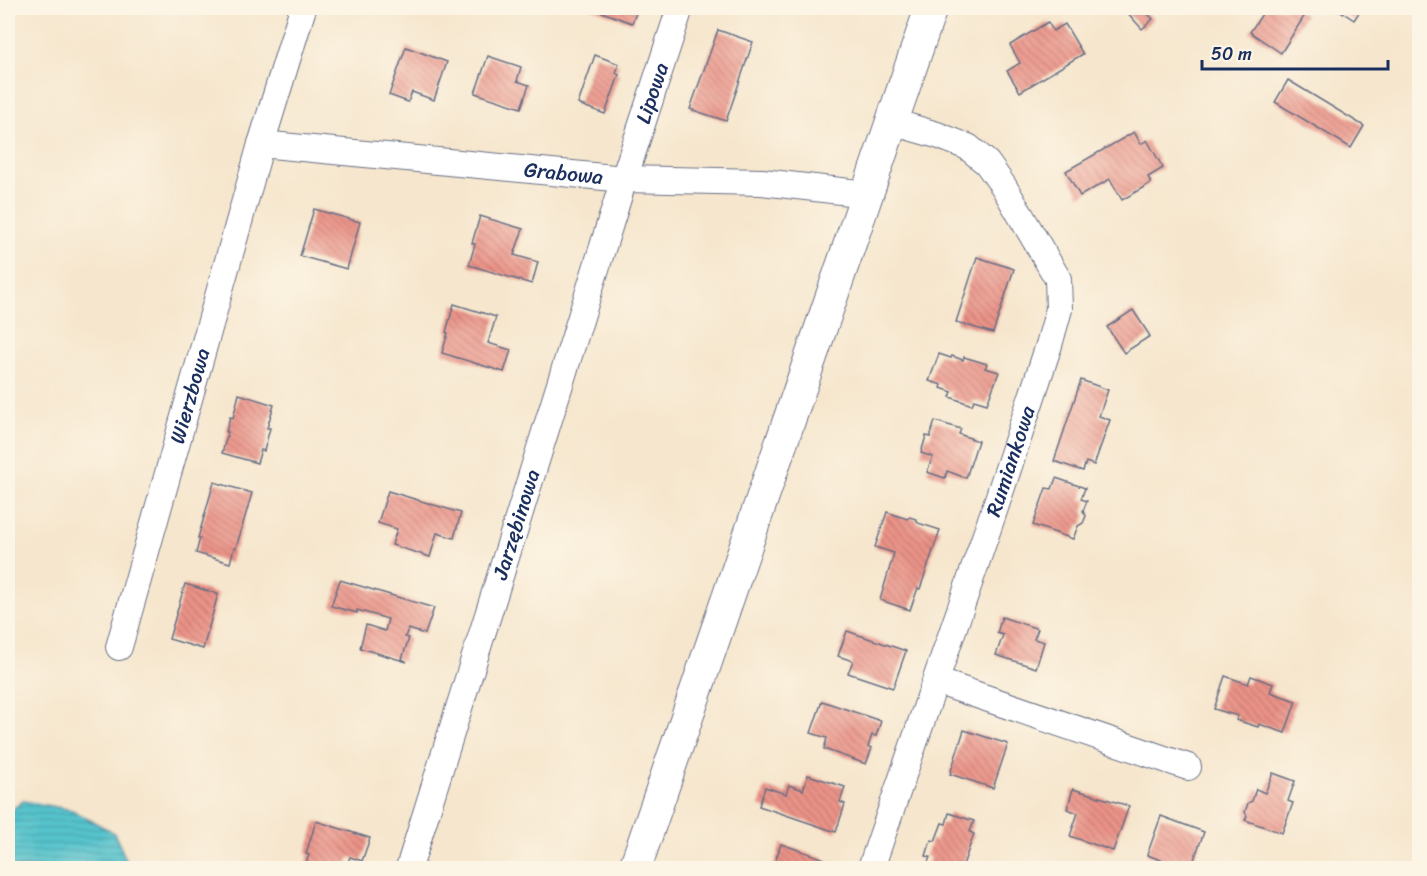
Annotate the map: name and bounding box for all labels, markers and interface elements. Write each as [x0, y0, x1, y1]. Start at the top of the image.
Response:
scale bar [1202, 33, 1388, 71]
text: 50 m [1211, 38, 1252, 70]
street label: Lipowa [624, 57, 680, 129]
street label: Grabowa [522, 150, 605, 196]
street label: Wierzbowa [158, 343, 222, 448]
street label: Rumiankowa [974, 400, 1047, 522]
street label: Jarzębinowa [481, 464, 551, 585]

